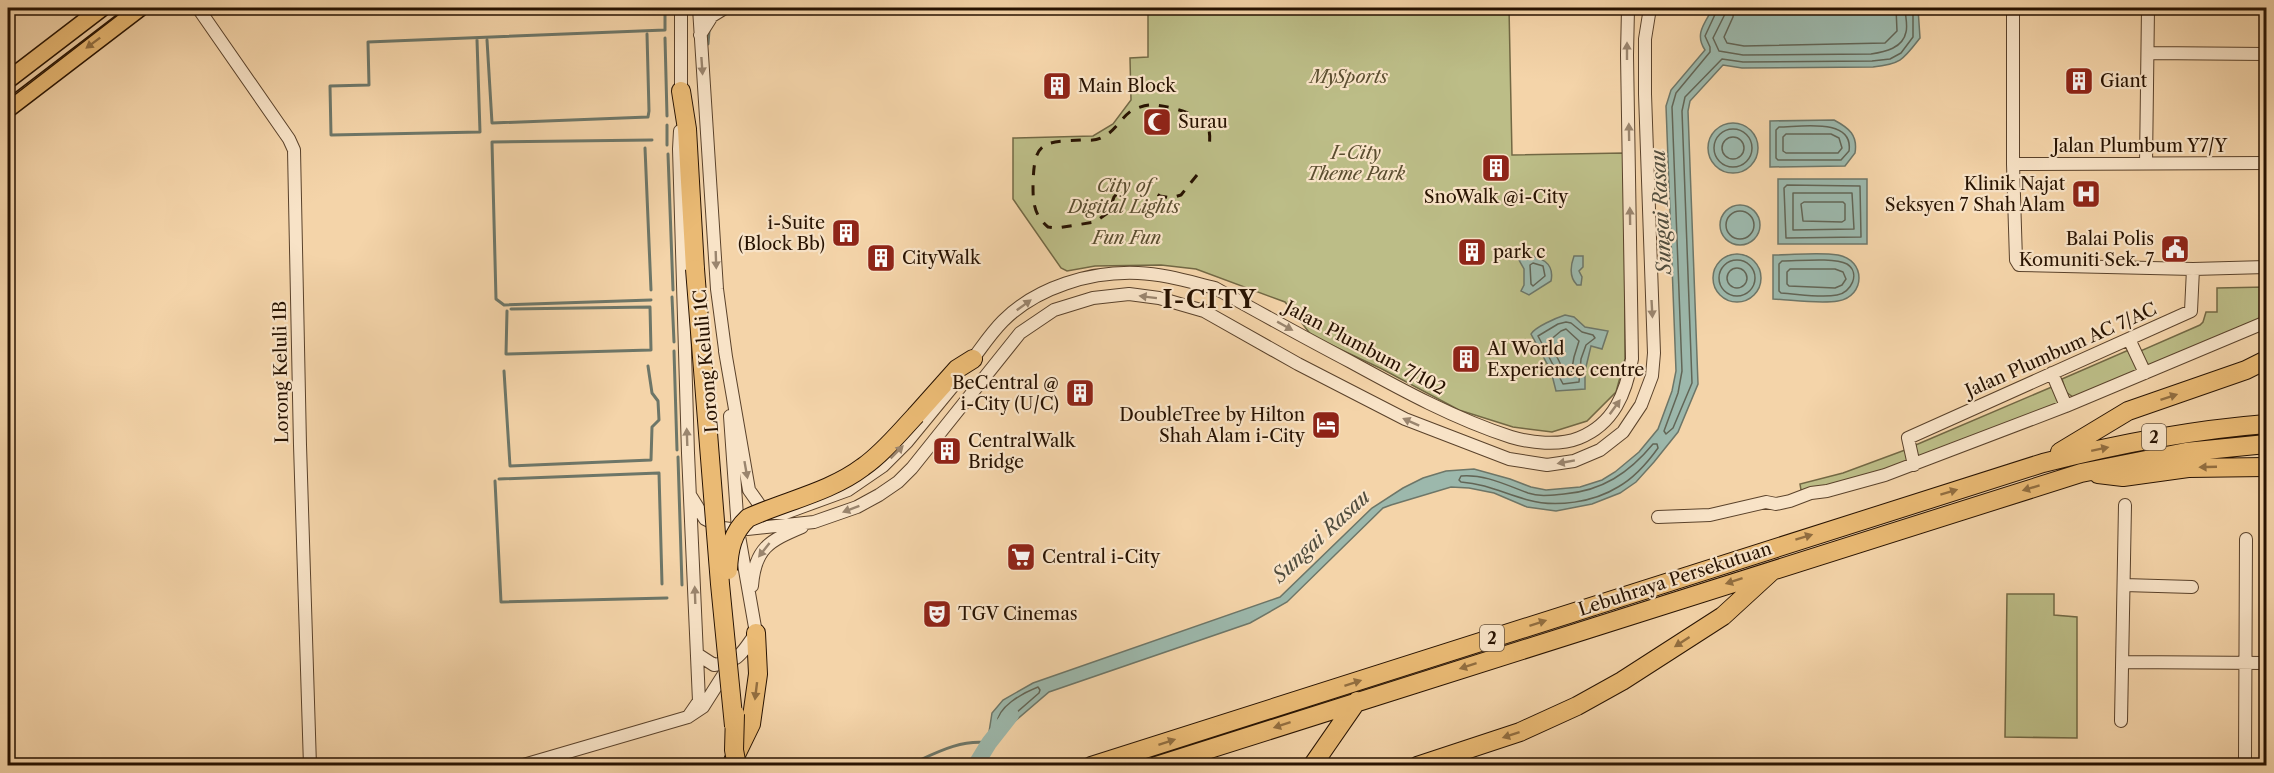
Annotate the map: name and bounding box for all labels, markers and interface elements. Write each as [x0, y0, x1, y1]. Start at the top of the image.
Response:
one-way arrow [86, 37, 102, 49]
one-way arrow [1622, 42, 1632, 61]
one-way arrow [697, 56, 707, 75]
building icon: Giant [2063, 65, 2095, 97]
park label: MySports [1308, 66, 1388, 88]
building icon: Main Block [1041, 70, 1073, 102]
place label: Giant [2100, 70, 2148, 92]
place label: Main Block [1078, 75, 1177, 97]
mosque icon: Surau [1141, 106, 1173, 138]
place label: Surau [1178, 111, 1228, 133]
one-way arrow [1624, 122, 1633, 141]
street label: Jalan Plumbum Y7/Y [2050, 135, 2229, 157]
park label: I-City Theme Park [1307, 142, 1406, 185]
water label: Sungai Rasau [1646, 149, 1676, 276]
building icon: SnoWalk @i-City [1480, 152, 1512, 184]
place label: Klinik Najat Seksyen 7 Shah Alam [1885, 173, 2066, 216]
park label: City of Digital Lights [1066, 175, 1180, 218]
hospital icon: Klinik Najat Seksyen 7 Shah Alam [2070, 178, 2102, 210]
place label: SnoWalk @i-City [1424, 186, 1569, 208]
one-way arrow [1625, 206, 1635, 225]
place label: i-Suite (Block Bb) [738, 212, 825, 255]
building icon: i-Suite (Block Bb) [830, 217, 862, 249]
park label: Fun Fun [1091, 227, 1162, 249]
place label: Balai Polis Komuniti Sek. 7 [2019, 228, 2154, 271]
public building icon: Balai Polis Komuniti Sek. 7 [2159, 233, 2191, 265]
building icon: park c [1456, 236, 1488, 268]
place label: park c [1493, 241, 1545, 263]
building icon: CityWalk [865, 242, 897, 274]
place label: CityWalk [902, 247, 982, 269]
one-way arrow [711, 251, 720, 270]
district label: I-CITY [1162, 285, 1258, 314]
street label: Lorong Keluli 1C [689, 288, 723, 434]
one-way arrow [1138, 292, 1157, 301]
street label: Jalan Plumbum 7/102 [1278, 295, 1449, 400]
street label: Jalan Plumbum AC 7/AC [1959, 298, 2160, 403]
one-way arrow [1016, 300, 1031, 312]
one-way arrow [1647, 300, 1657, 319]
street label: Lorong Keluli 1B [269, 301, 293, 443]
one-way arrow [1276, 321, 1293, 331]
place label: AI World Experience centre [1486, 338, 1644, 381]
building icon: AI World Experience centre [1450, 343, 1482, 375]
place label: BeCentral @ i-City (U/C) [952, 372, 1059, 415]
building icon: BeCentral @ i-City (U/C) [1064, 377, 1096, 409]
one-way arrow [2160, 392, 2178, 402]
one-way arrow [1609, 399, 1621, 415]
place label: DoubleTree by Hilton Shah Alam i-City [1119, 404, 1306, 447]
hotel icon: DoubleTree by Hilton Shah Alam i-City [1310, 409, 1342, 441]
one-way arrow [1401, 417, 1419, 427]
road number: 2 [2142, 424, 2166, 450]
one-way arrow [683, 427, 692, 446]
place label: CentralWalk Bridge [968, 430, 1077, 473]
building icon: CentralWalk Bridge [931, 435, 963, 467]
one-way arrow [2091, 443, 2110, 453]
one-way arrow [889, 446, 903, 460]
one-way arrow [1557, 457, 1576, 466]
one-way arrow [742, 461, 751, 480]
one-way arrow [2199, 463, 2218, 472]
one-way arrow [2021, 484, 2039, 493]
water label: Sungai Rasau [1267, 485, 1375, 588]
one-way arrow [1940, 487, 1958, 496]
one-way arrow [841, 504, 859, 514]
one-way arrow [1795, 532, 1813, 541]
street label: Lebuhraya Persekutuan [1576, 537, 1774, 621]
supermarket icon: Central i-City [1005, 541, 1037, 573]
one-way arrow [758, 542, 771, 558]
place label: Central i-City [1042, 546, 1161, 568]
one-way arrow [1725, 577, 1743, 586]
one-way arrow [690, 586, 700, 605]
theatre icon: TGV Cinemas [921, 598, 953, 630]
place label: TGV Cinemas [958, 603, 1078, 625]
one-way arrow [1529, 617, 1547, 627]
road number: 2 [1480, 625, 1504, 651]
one-way arrow [1674, 637, 1690, 648]
one-way arrow [1459, 662, 1477, 671]
one-way arrow [1344, 678, 1362, 687]
one-way arrow [751, 682, 761, 701]
one-way arrow [1273, 721, 1291, 730]
one-way arrow [1502, 731, 1520, 740]
one-way arrow [1158, 736, 1176, 746]

